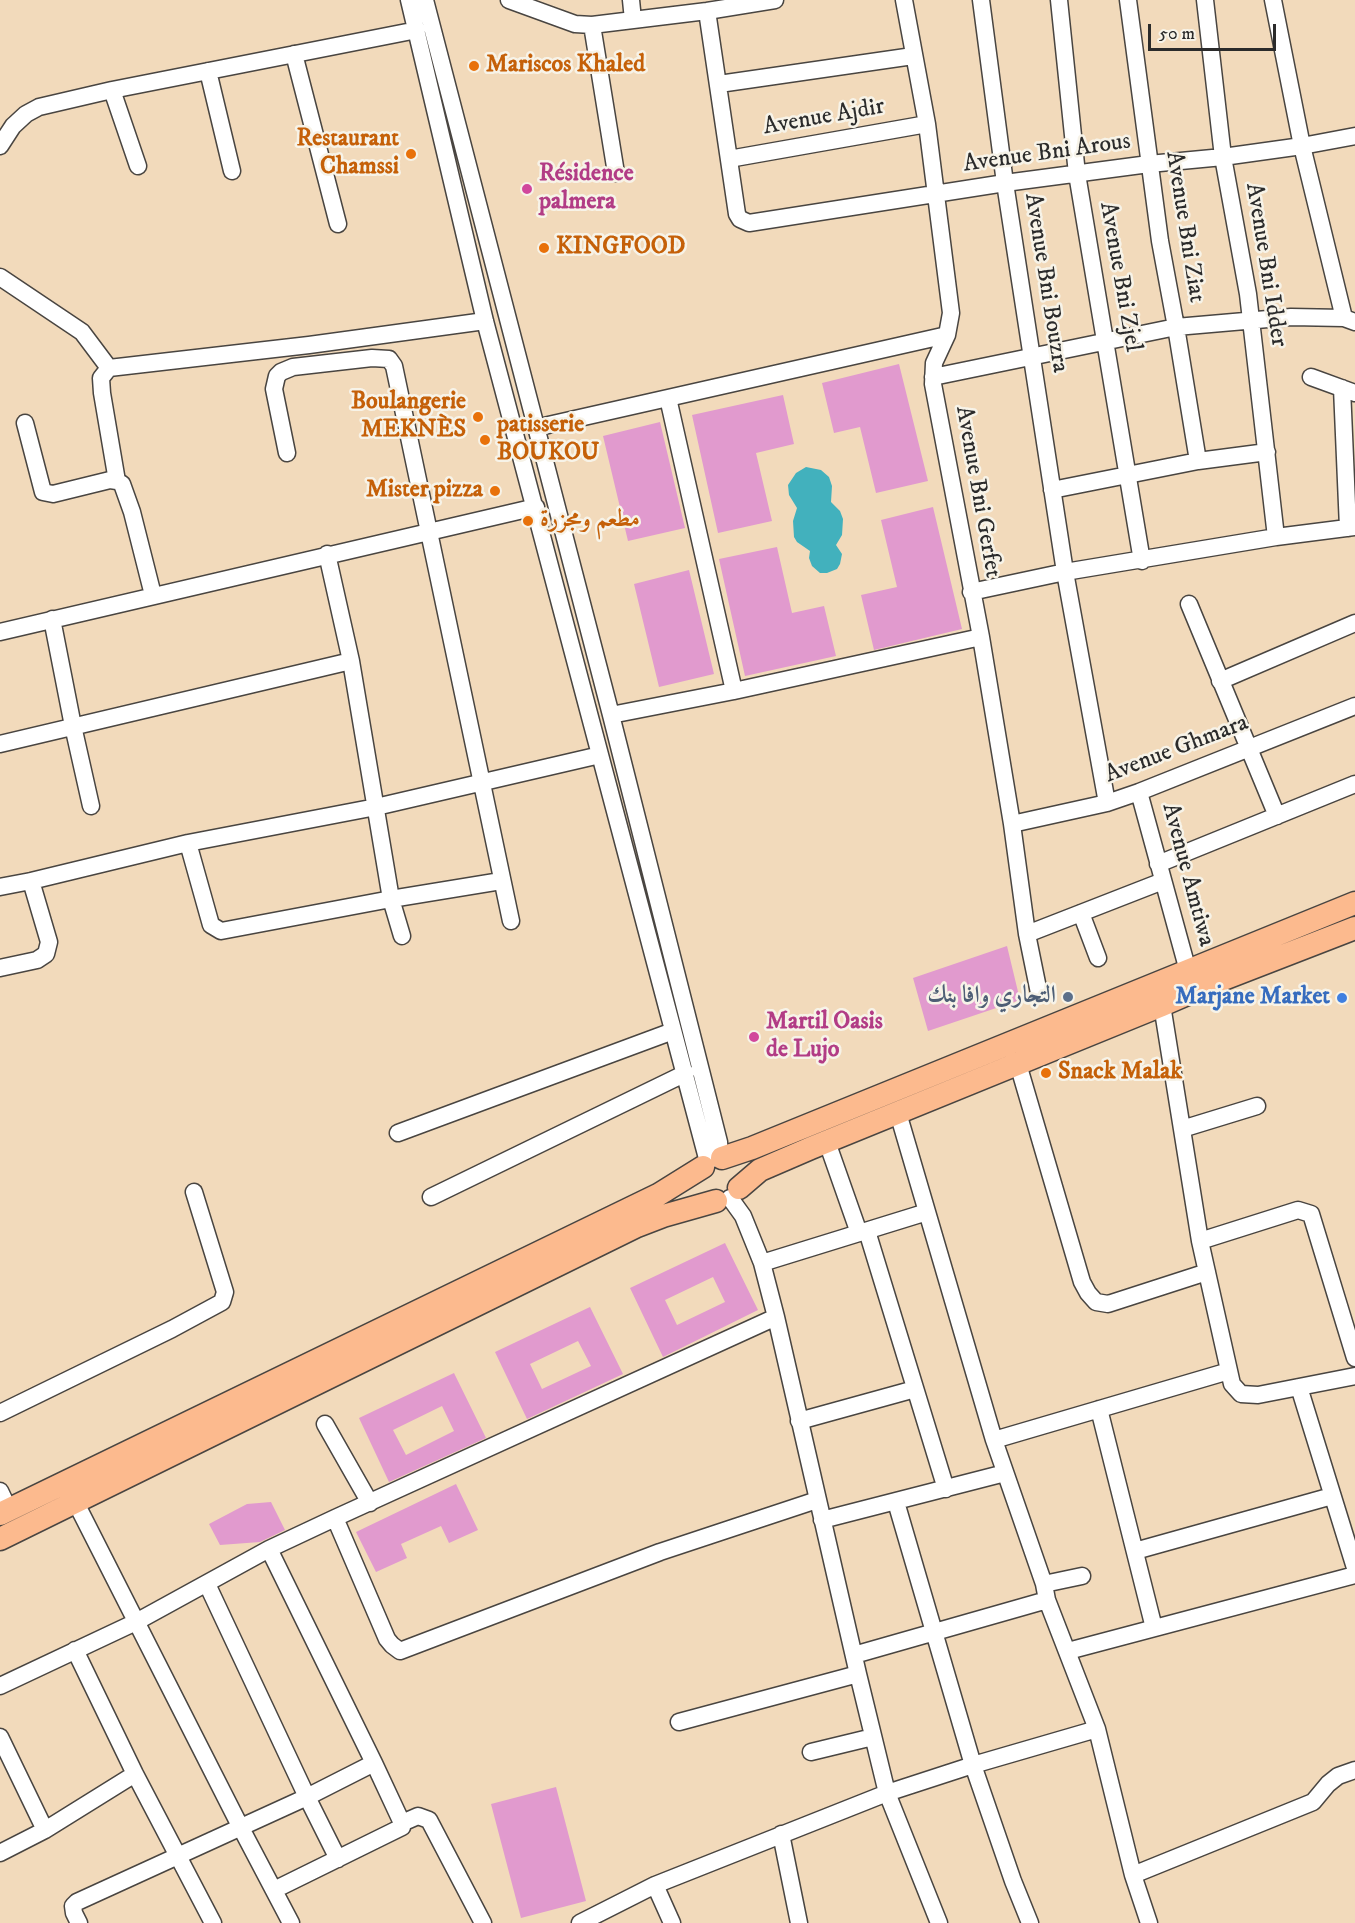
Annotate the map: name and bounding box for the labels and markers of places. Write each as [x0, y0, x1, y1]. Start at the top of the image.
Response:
place label: Mariscos Khaled [486, 52, 645, 80]
marker: Mariscos Khaled [467, 59, 481, 73]
place label: Restaurant Chamssi [297, 126, 399, 182]
marker: Restaurant Chamssi [404, 147, 418, 161]
place label: Résidence palmera [539, 161, 634, 217]
marker: Résidence palmera [520, 182, 534, 196]
place label: KINGFOOD [556, 234, 685, 262]
marker: KINGFOOD [537, 241, 551, 255]
place label: Boulangerie MEKNÈS [351, 389, 466, 445]
marker: Boulangerie MEKNÈS [471, 410, 485, 424]
place label: patisserie BOUKOU [497, 412, 599, 468]
marker: patisserie BOUKOU [478, 433, 492, 447]
place label: Mister pizza [366, 477, 483, 505]
marker: Mister pizza [488, 484, 502, 498]
place label: مطعم ومجزرة [540, 507, 640, 535]
marker: مطعم ومجزرة [521, 514, 535, 528]
place label: التجاري وافا بنك [927, 983, 1056, 1011]
place label: Marjane Market [1175, 984, 1330, 1012]
marker: التجاري وافا بنك [1061, 990, 1075, 1004]
marker: Marjane Market [1335, 991, 1349, 1005]
place label: Martil Oasis de Lujo [766, 1009, 883, 1065]
marker: Martil Oasis de Lujo [747, 1030, 761, 1044]
place label: Snack Malak [1058, 1059, 1182, 1087]
marker: Snack Malak [1039, 1066, 1053, 1080]

